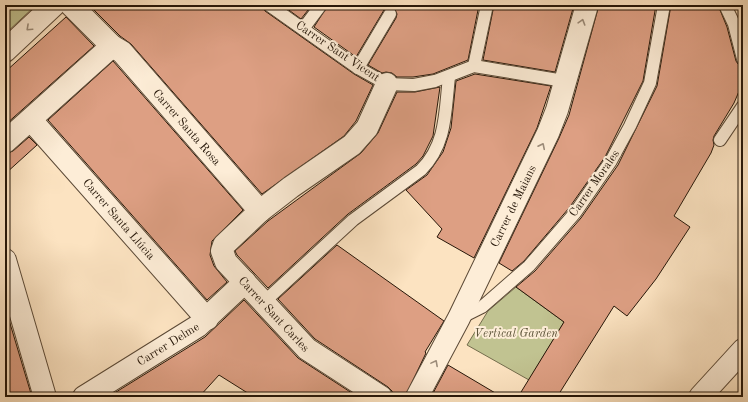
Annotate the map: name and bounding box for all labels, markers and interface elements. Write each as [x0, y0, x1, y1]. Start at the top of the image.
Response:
street label: Carrer Sant Vicent [293, 19, 382, 84]
one-way arrow [577, 19, 586, 26]
one-way arrow [26, 23, 34, 31]
street label: Carrer Santa Rosa [150, 87, 223, 168]
one-way arrow [537, 142, 545, 150]
street label: Carrer Morales [567, 148, 622, 219]
street label: Carrer de Maians [489, 164, 539, 249]
street label: Carrer Santa Llúcia [80, 177, 157, 263]
street label: Carrer Sant Carles [236, 275, 311, 355]
street label: Carrer Delme [135, 321, 202, 369]
park label: Vertical Garden [474, 328, 558, 340]
one-way arrow [430, 359, 438, 367]

